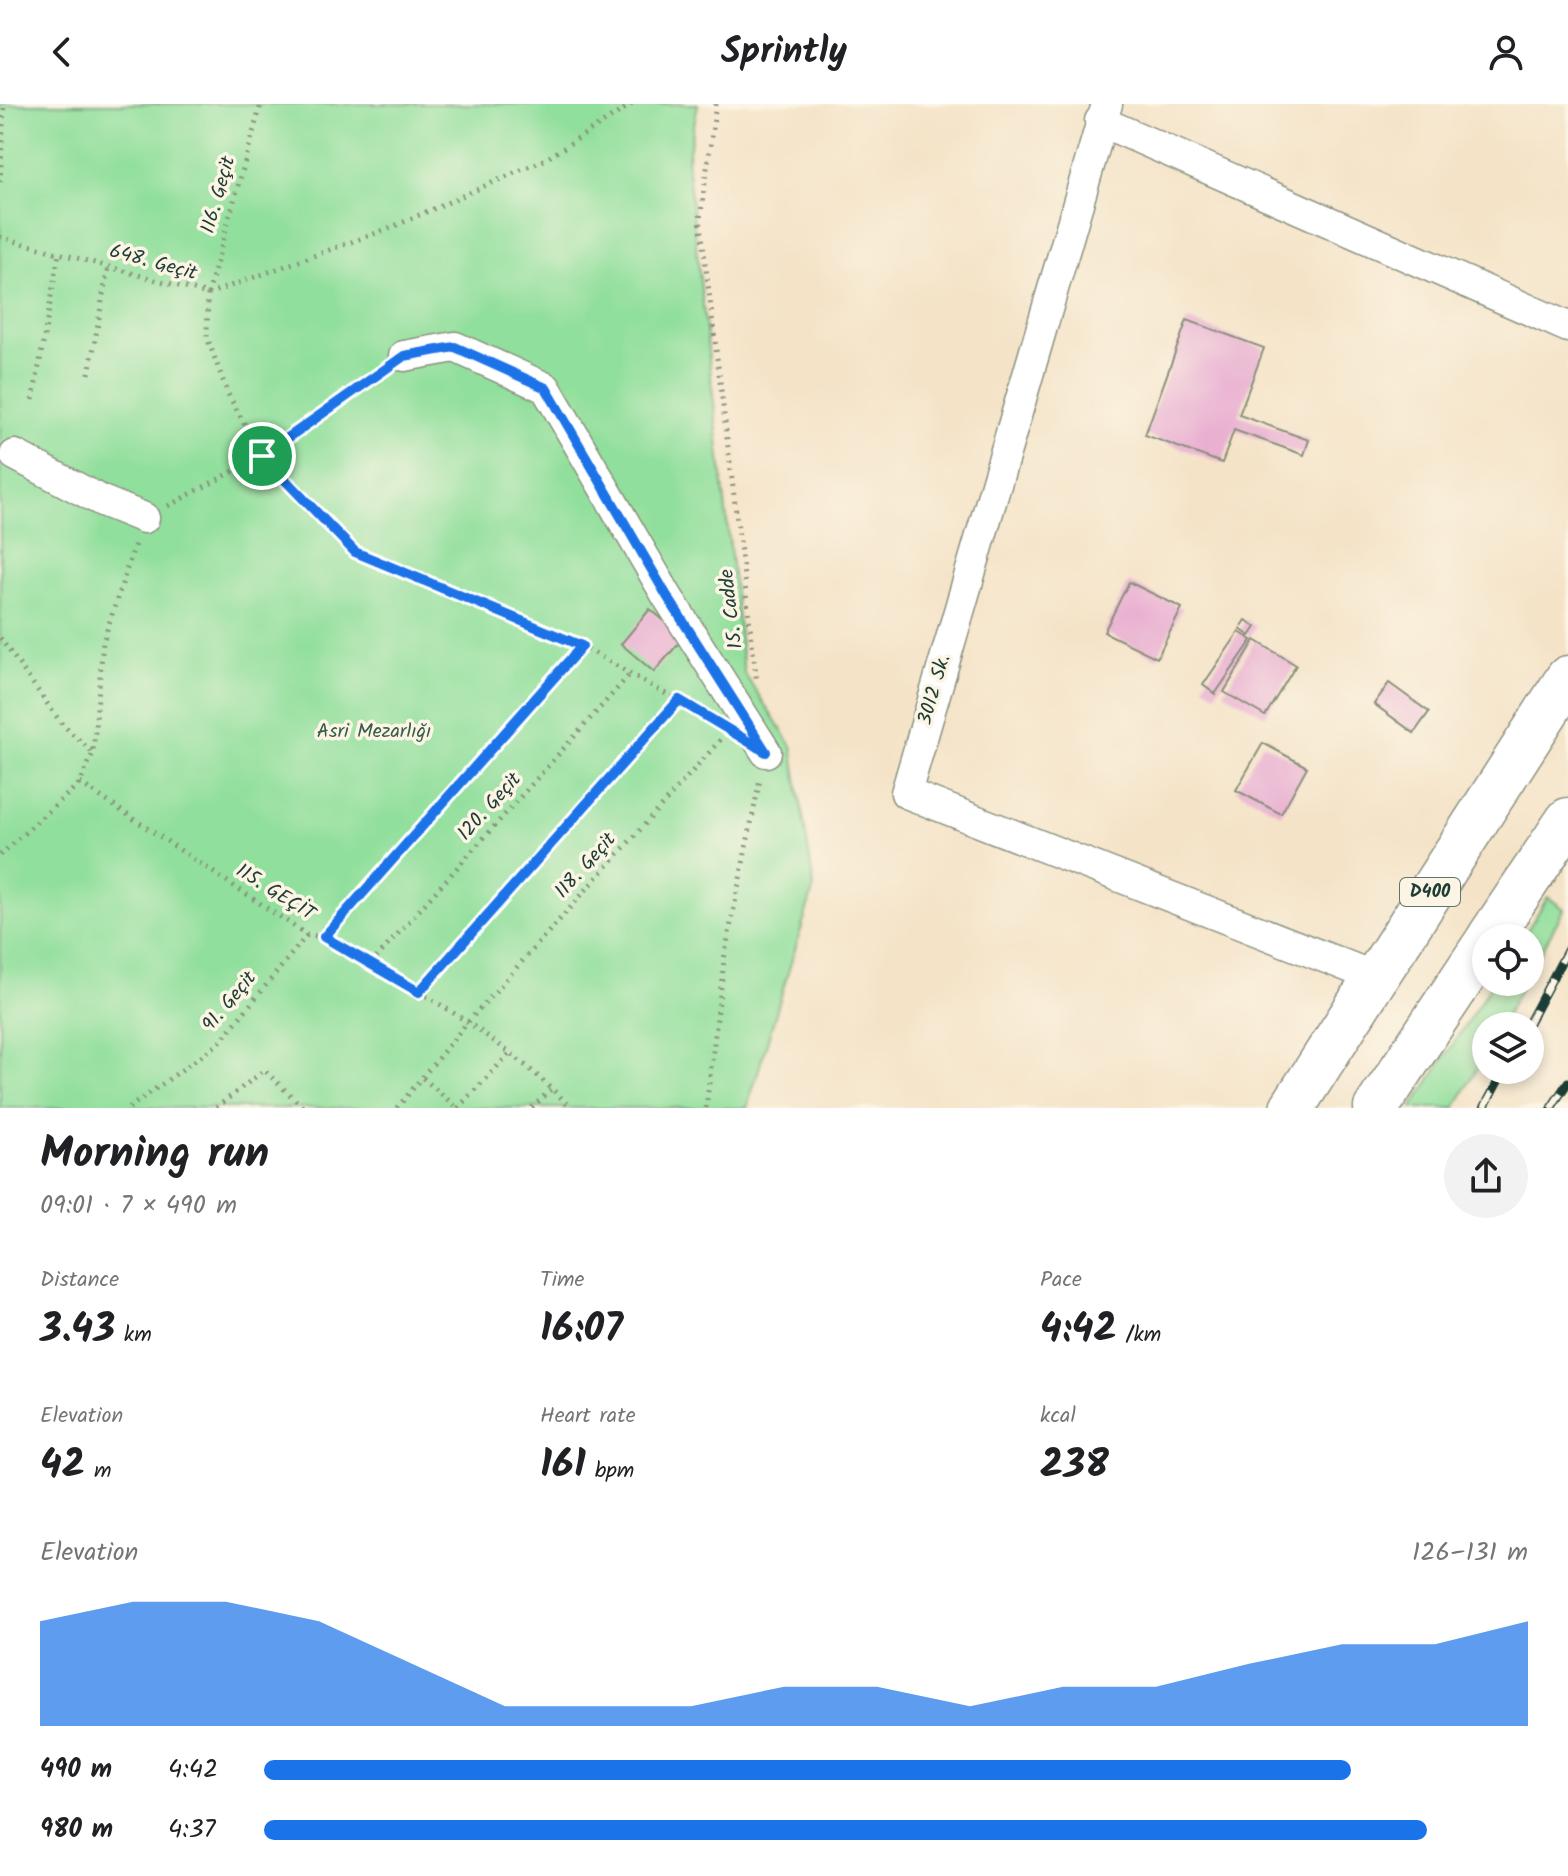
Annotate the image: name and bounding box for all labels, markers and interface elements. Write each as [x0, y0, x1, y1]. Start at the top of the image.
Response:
text: Sprintly [721, 24, 847, 81]
icon: back [40, 30, 84, 74]
icon: person [1484, 30, 1528, 74]
street label: 116. Geçit [193, 152, 245, 237]
street label: 648. Geçit [106, 236, 201, 290]
pin [228, 422, 296, 490]
icon: arrive [240, 434, 284, 478]
street label: 15. Cadde [711, 567, 753, 651]
street label: 3012 Sk. [910, 651, 960, 729]
park label: Asri Mezarlığı [317, 716, 431, 748]
street label: 120. Geçit [450, 765, 530, 849]
street label: 118. Geçit [547, 825, 625, 906]
street label: 115. GEÇİT [229, 856, 323, 931]
road number: D400 [1400, 878, 1460, 906]
map controls [1472, 924, 1544, 1084]
button: locate [1472, 924, 1544, 996]
street label: 91. Geçit [195, 964, 265, 1040]
button: layers [1472, 1012, 1544, 1084]
text: Morning run [40, 1120, 269, 1190]
button: share [1444, 1134, 1528, 1218]
text: 09:01 · 7 × 490 m [40, 1185, 237, 1227]
text: Distance [40, 1263, 119, 1298]
text: Time [540, 1263, 584, 1298]
text: Pace [1040, 1263, 1082, 1298]
text: 3.43 [40, 1298, 115, 1362]
text: 16:07 [540, 1298, 623, 1362]
text: 4:42 [1040, 1298, 1117, 1362]
text: km [115, 1318, 152, 1353]
text: /km [1117, 1318, 1161, 1353]
text: Elevation [40, 1399, 123, 1434]
text: Heart rate [540, 1399, 636, 1434]
text: kcal [1040, 1399, 1076, 1434]
text: 42 [40, 1434, 85, 1498]
text: 161 [540, 1434, 586, 1498]
text: 238 [1040, 1434, 1109, 1498]
text: m [85, 1454, 111, 1489]
text: bpm [586, 1454, 634, 1489]
text: Elevation [40, 1532, 138, 1574]
text: 126–131 m [1412, 1532, 1528, 1574]
text: 490 m [40, 1749, 112, 1791]
text: 4:42 [168, 1749, 218, 1791]
text: 980 m [40, 1809, 113, 1851]
text: 4:37 [168, 1809, 216, 1851]

